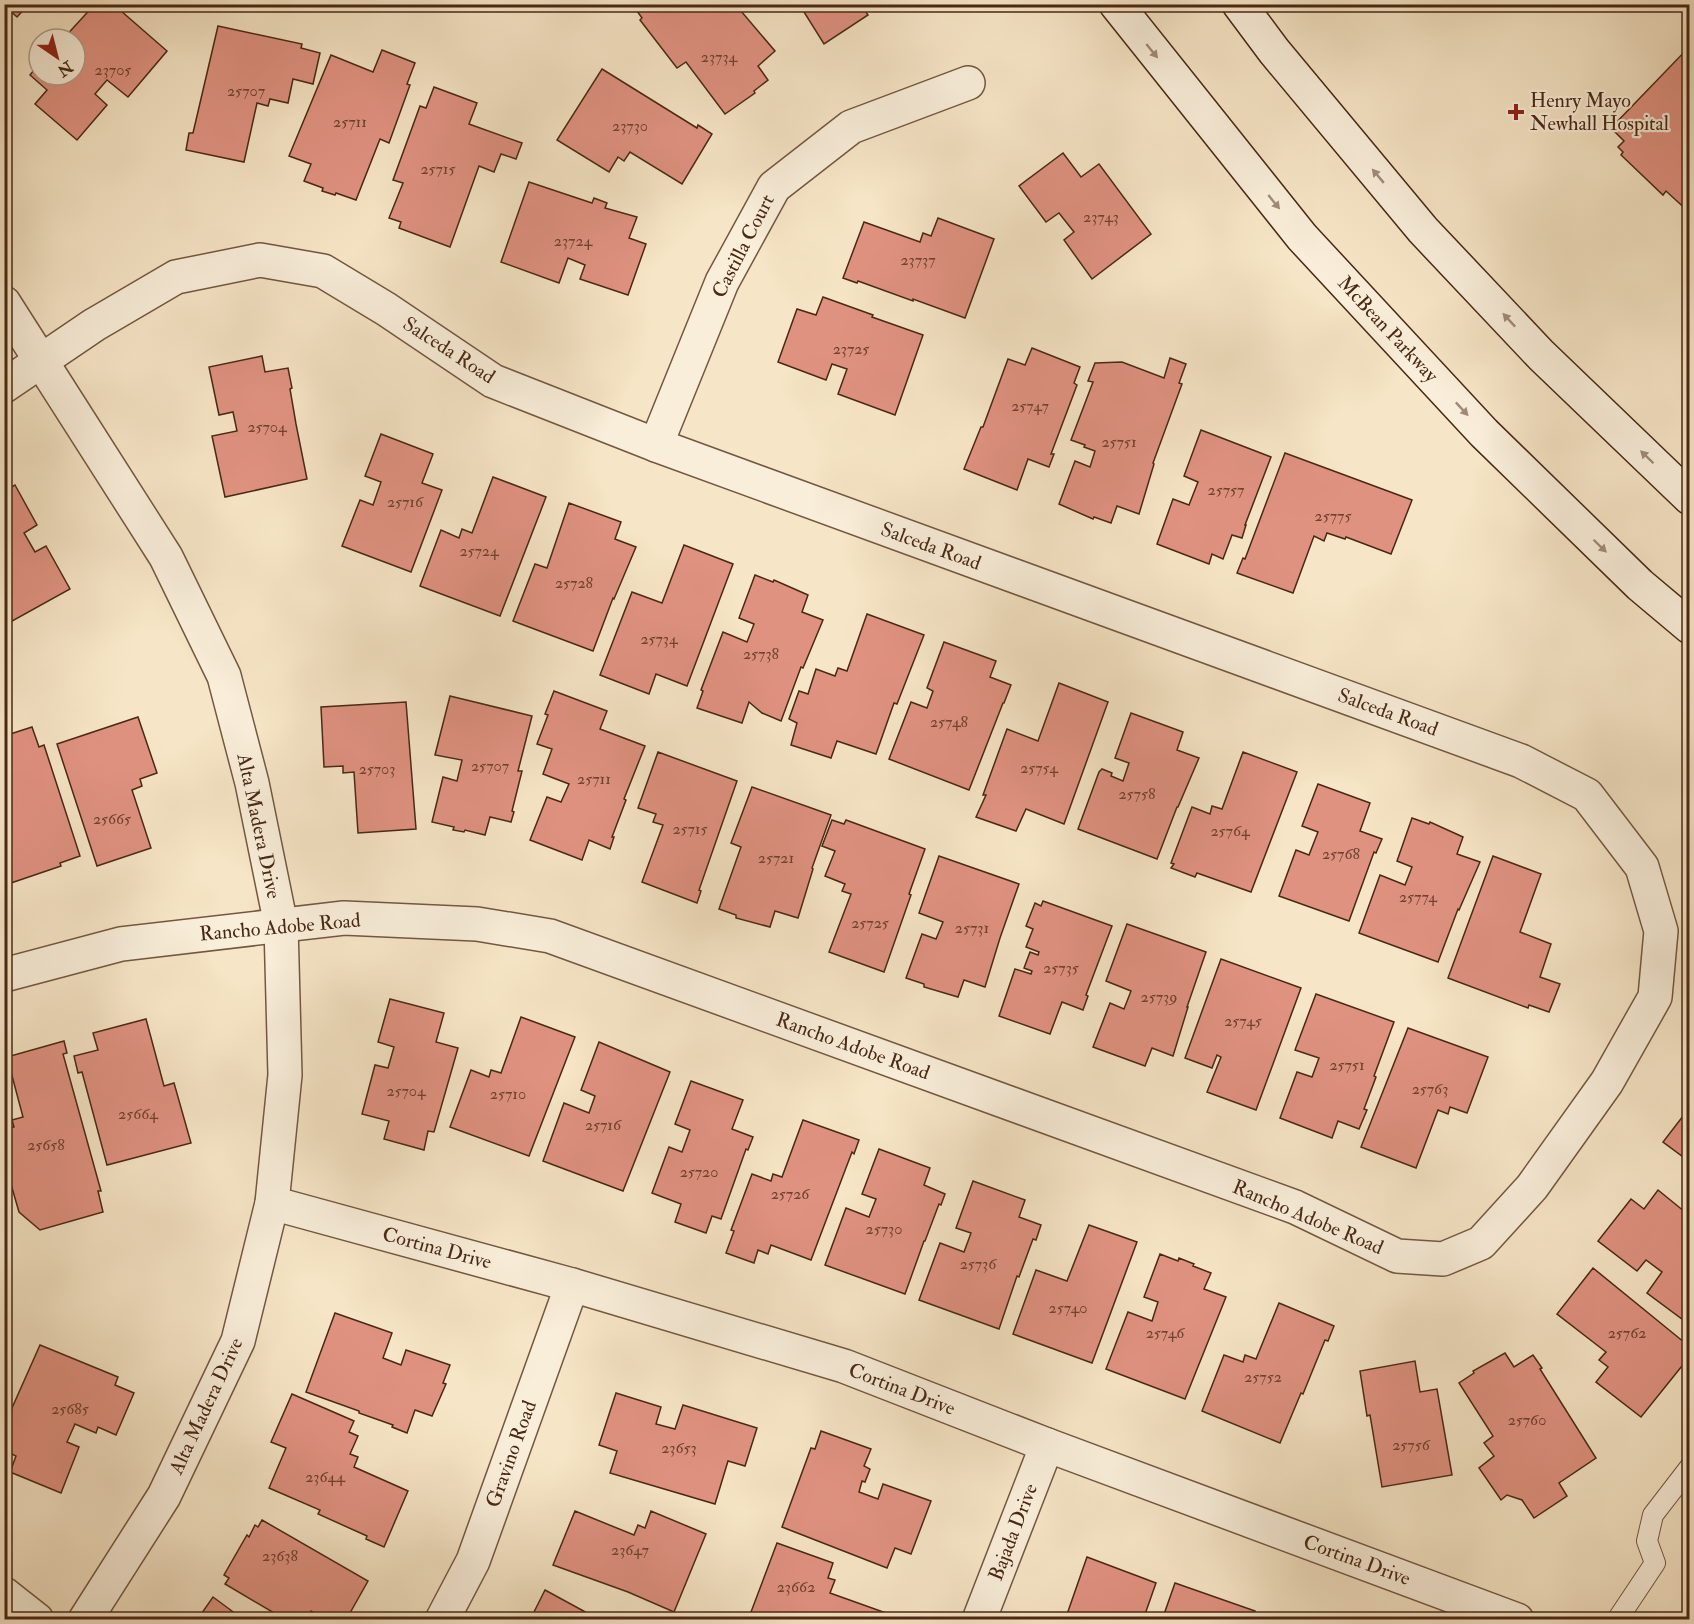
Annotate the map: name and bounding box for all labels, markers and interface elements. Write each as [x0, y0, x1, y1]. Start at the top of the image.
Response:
north arrow [27, 27, 87, 87]
one-way arrow [1145, 43, 1158, 59]
house number: 23734 [701, 47, 739, 67]
text: N [53, 56, 77, 81]
house number: 23705 [95, 60, 131, 80]
house number: 25707 [227, 81, 266, 101]
place label: Henry Mayo Newhall Hospital [1530, 88, 1669, 137]
marker: Henry Mayo Newhall Hospital [1507, 103, 1525, 121]
house number: 25711 [333, 112, 367, 132]
house number: 23730 [612, 116, 648, 136]
house number: 25715 [420, 159, 456, 179]
one-way arrow [1372, 169, 1385, 184]
street label: Castilla Court [706, 190, 780, 302]
one-way arrow [1268, 195, 1280, 210]
house number: 23743 [1083, 207, 1119, 227]
house number: 23724 [554, 231, 594, 251]
house number: 23737 [900, 250, 936, 270]
street label: McBean Parkway [1332, 271, 1445, 388]
street label: Salceda Road [398, 311, 500, 389]
one-way arrow [1502, 313, 1516, 328]
house number: 23725 [833, 339, 869, 359]
house number: 25747 [1011, 396, 1049, 416]
one-way arrow [1455, 401, 1468, 416]
house number: 25704 [247, 417, 288, 437]
house number: 25751 [1101, 432, 1137, 452]
one-way arrow [1641, 451, 1655, 465]
house number: 25757 [1208, 480, 1245, 500]
house number: 25716 [387, 492, 424, 512]
house number: 25775 [1315, 506, 1351, 526]
street label: Salceda Road [877, 516, 985, 576]
one-way arrow [1593, 539, 1608, 553]
house number: 25724 [459, 541, 500, 561]
house number: 25728 [555, 573, 594, 593]
house number: 25734 [640, 629, 679, 649]
house number: 25738 [743, 644, 780, 664]
street label: Salceda Road [1334, 682, 1442, 742]
house number: 25748 [930, 712, 969, 732]
street label: Alta Madera Drive [231, 750, 287, 901]
house number: 25707 [471, 756, 510, 776]
house number: 25754 [1020, 758, 1059, 778]
house number: 25703 [359, 759, 395, 779]
house number: 25711 [577, 769, 611, 789]
house number: 25758 [1119, 784, 1156, 804]
house number: 25665 [93, 809, 131, 829]
house number: 25715 [672, 819, 708, 839]
house number: 25764 [1210, 821, 1251, 841]
house number: 25768 [1322, 844, 1360, 864]
house number: 25721 [758, 848, 794, 868]
house number: 25774 [1399, 887, 1438, 907]
street label: Rancho Adobe Road [198, 907, 362, 946]
house number: 25725 [851, 913, 889, 933]
house number: 25731 [955, 918, 989, 938]
house number: 25735 [1043, 958, 1079, 978]
house number: 25739 [1141, 987, 1177, 1007]
street label: Rancho Adobe Road [773, 1007, 933, 1085]
house number: 25745 [1224, 1011, 1262, 1031]
house number: 25751 [1329, 1055, 1365, 1075]
house number: 25763 [1412, 1079, 1448, 1099]
house number: 25704 [386, 1081, 427, 1101]
house number: 25710 [490, 1084, 526, 1104]
house number: 25664 [118, 1104, 159, 1124]
house number: 25716 [585, 1115, 622, 1135]
house number: 25658 [27, 1135, 65, 1155]
house number: 25720 [680, 1162, 718, 1182]
street label: Rancho Adobe Road [1229, 1174, 1387, 1260]
house number: 25726 [771, 1184, 810, 1204]
house number: 25730 [866, 1219, 902, 1239]
street label: Cortina Drive [380, 1221, 494, 1275]
house number: 25736 [960, 1254, 997, 1274]
house number: 25740 [1049, 1298, 1087, 1318]
house number: 25746 [1146, 1323, 1185, 1343]
house number: 25762 [1608, 1323, 1646, 1343]
street label: Alta Madera Drive [163, 1334, 249, 1479]
street label: Cortina Drive [845, 1357, 959, 1421]
house number: 25752 [1244, 1367, 1282, 1387]
street label: Gravino Road [480, 1397, 542, 1511]
house number: 25685 [51, 1399, 89, 1419]
house number: 25760 [1508, 1410, 1546, 1430]
house number: 25756 [1392, 1435, 1431, 1455]
house number: 23653 [661, 1438, 697, 1458]
house number: 23644 [305, 1467, 346, 1487]
street label: Bajada Drive [983, 1480, 1043, 1584]
street label: Cortina Drive [1300, 1529, 1414, 1591]
house number: 23647 [611, 1540, 650, 1560]
house number: 23638 [262, 1546, 298, 1566]
house number: 23662 [777, 1577, 815, 1597]

